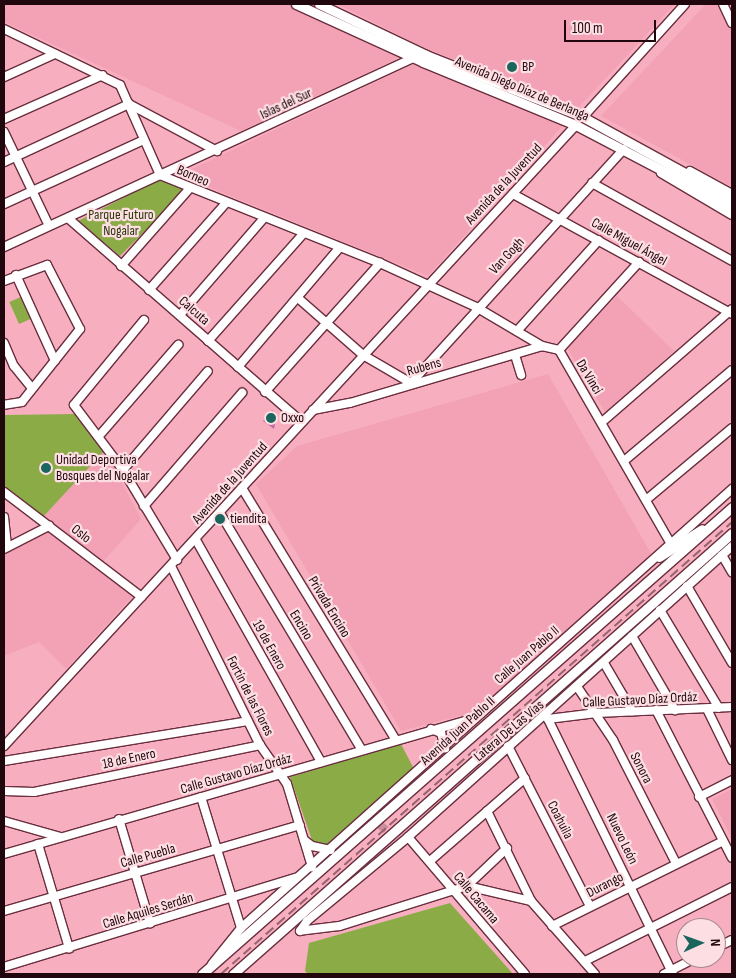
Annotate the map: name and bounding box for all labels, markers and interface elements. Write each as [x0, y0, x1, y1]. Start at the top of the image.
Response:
scale bar [566, 10, 658, 42]
text: 100 m [572, 19, 603, 38]
street label: Avenida Diego Díaz de Berlanga [452, 53, 592, 125]
place label: BP [522, 59, 534, 75]
marker: BP [506, 61, 518, 73]
street label: Islas del Sur [257, 85, 315, 123]
street label: Avenida de la Juventud [462, 140, 546, 228]
street label: Borneo [174, 162, 212, 190]
park label: Parque Futuro Nogalar [88, 207, 154, 240]
street label: Calle Miguel Ángel [588, 214, 670, 270]
street label: Van Gogh [486, 234, 528, 278]
street label: Calcuta [175, 293, 213, 329]
street label: Rubens [405, 354, 443, 380]
street label: Da Vinci [572, 357, 606, 397]
place label: Oxxo [281, 410, 304, 426]
marker: Oxxo [265, 412, 277, 424]
street label: Avenida de la Juventud [189, 439, 271, 527]
place label: Unidad Deportiva Bosques del Nogalar [56, 452, 150, 484]
marker: Unidad Deportiva Bosques del Nogalar [40, 462, 52, 474]
place label: tiendita [230, 511, 267, 527]
marker: tiendita [214, 513, 226, 525]
street label: Oslo [68, 521, 94, 547]
street label: Privada Encino [304, 573, 354, 641]
street label: Encino [286, 607, 316, 643]
street label: 19 de Enero [249, 617, 289, 673]
street label: Calle Juan Pablo II [491, 622, 563, 688]
street label: Fortín de las Flores [223, 653, 277, 739]
street label: Calle Gustavo Díaz Ordáz [582, 689, 698, 711]
street label: Avenida Juan Pablo II [417, 693, 499, 769]
street label: Lateral De Las Vías [471, 697, 547, 765]
street label: 18 de Enero [101, 745, 157, 773]
street label: Calle Gustavo Díaz Ordáz [179, 750, 293, 798]
street label: Sonora [626, 750, 656, 786]
street label: Coahuila [543, 798, 577, 842]
street label: Nuevo León [603, 811, 641, 867]
street label: Calle Puebla [119, 840, 177, 872]
street label: Calle Cacama [450, 869, 502, 927]
street label: Durango [584, 869, 626, 901]
street label: Calle Aquiles Serdán [101, 889, 195, 933]
north arrow [676, 918, 726, 968]
text: N [707, 938, 724, 947]

